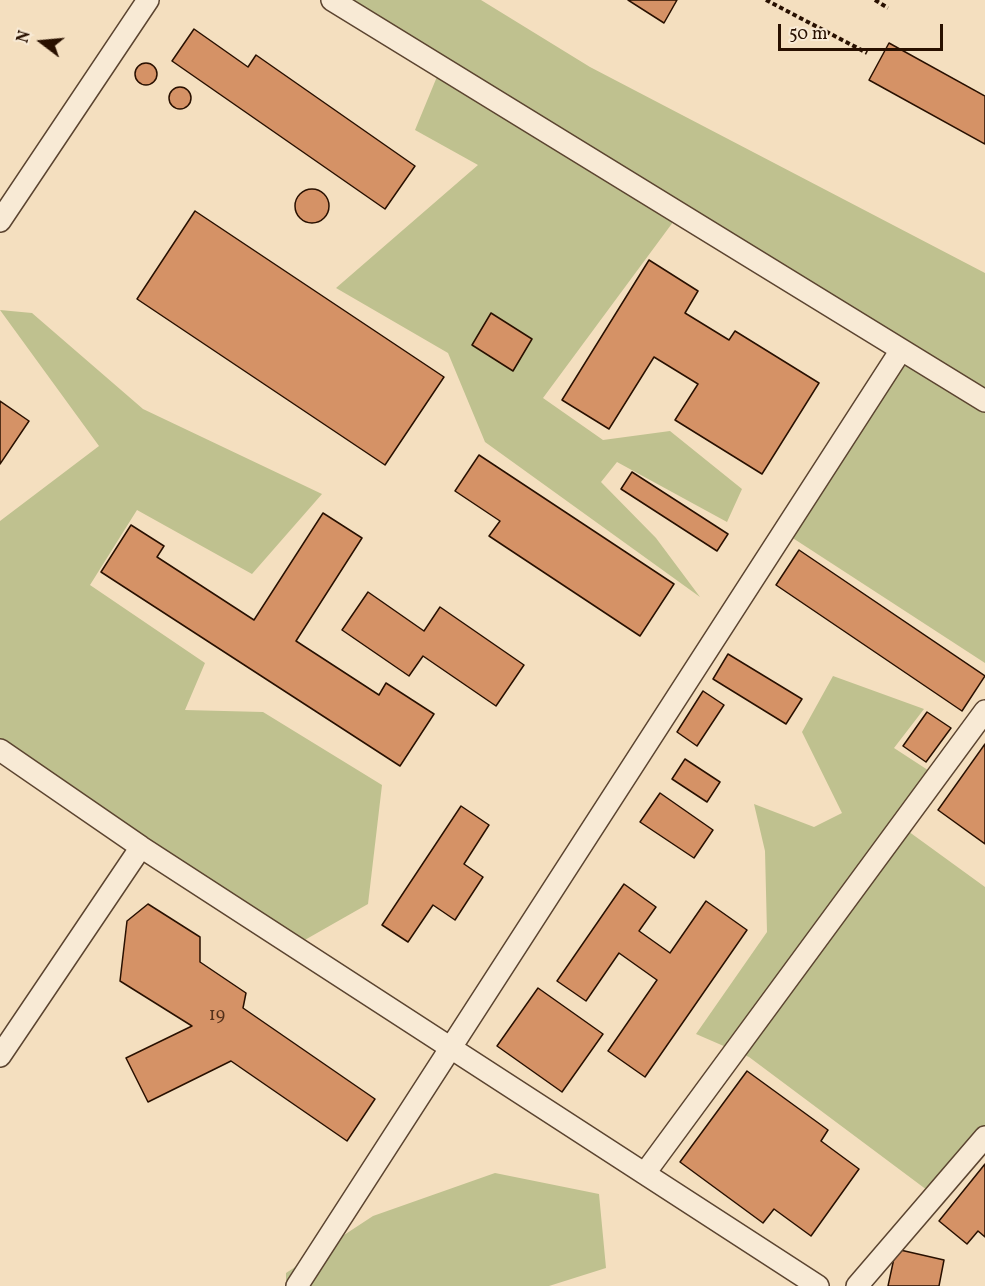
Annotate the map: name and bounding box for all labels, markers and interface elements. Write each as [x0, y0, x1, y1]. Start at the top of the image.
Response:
north arrow [12, 12, 72, 72]
scale bar [781, 12, 946, 50]
text: 50 m [789, 22, 828, 47]
text: N [13, 28, 37, 46]
house number: 19 [209, 1006, 225, 1028]

